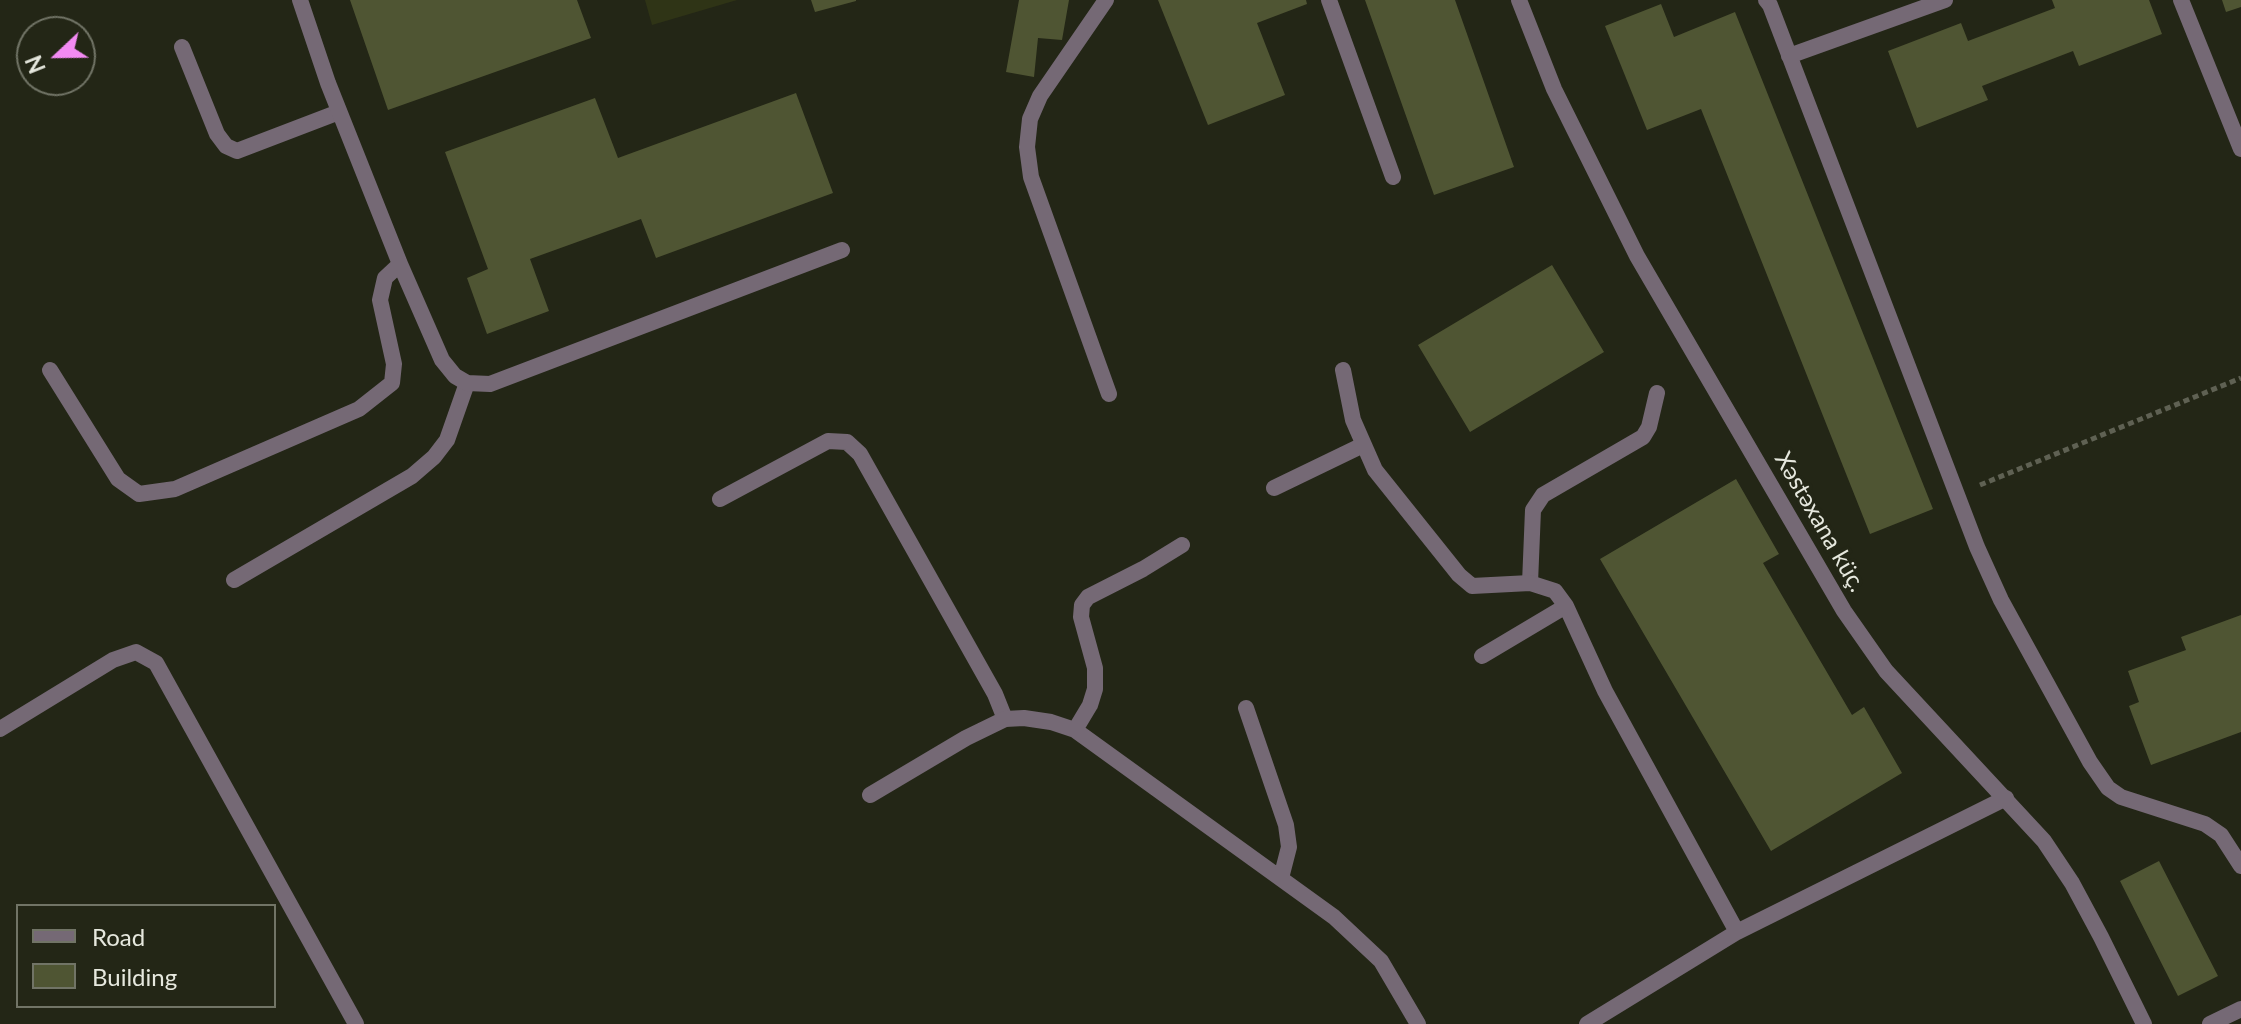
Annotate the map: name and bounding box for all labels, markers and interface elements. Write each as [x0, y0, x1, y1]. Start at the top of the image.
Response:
north arrow [16, 16, 96, 96]
text: N [19, 52, 51, 77]
street label: Xəstəxana küç. [1768, 447, 1872, 597]
legend [16, 904, 276, 1008]
text: Road [92, 922, 145, 951]
text: Building [92, 962, 177, 991]

